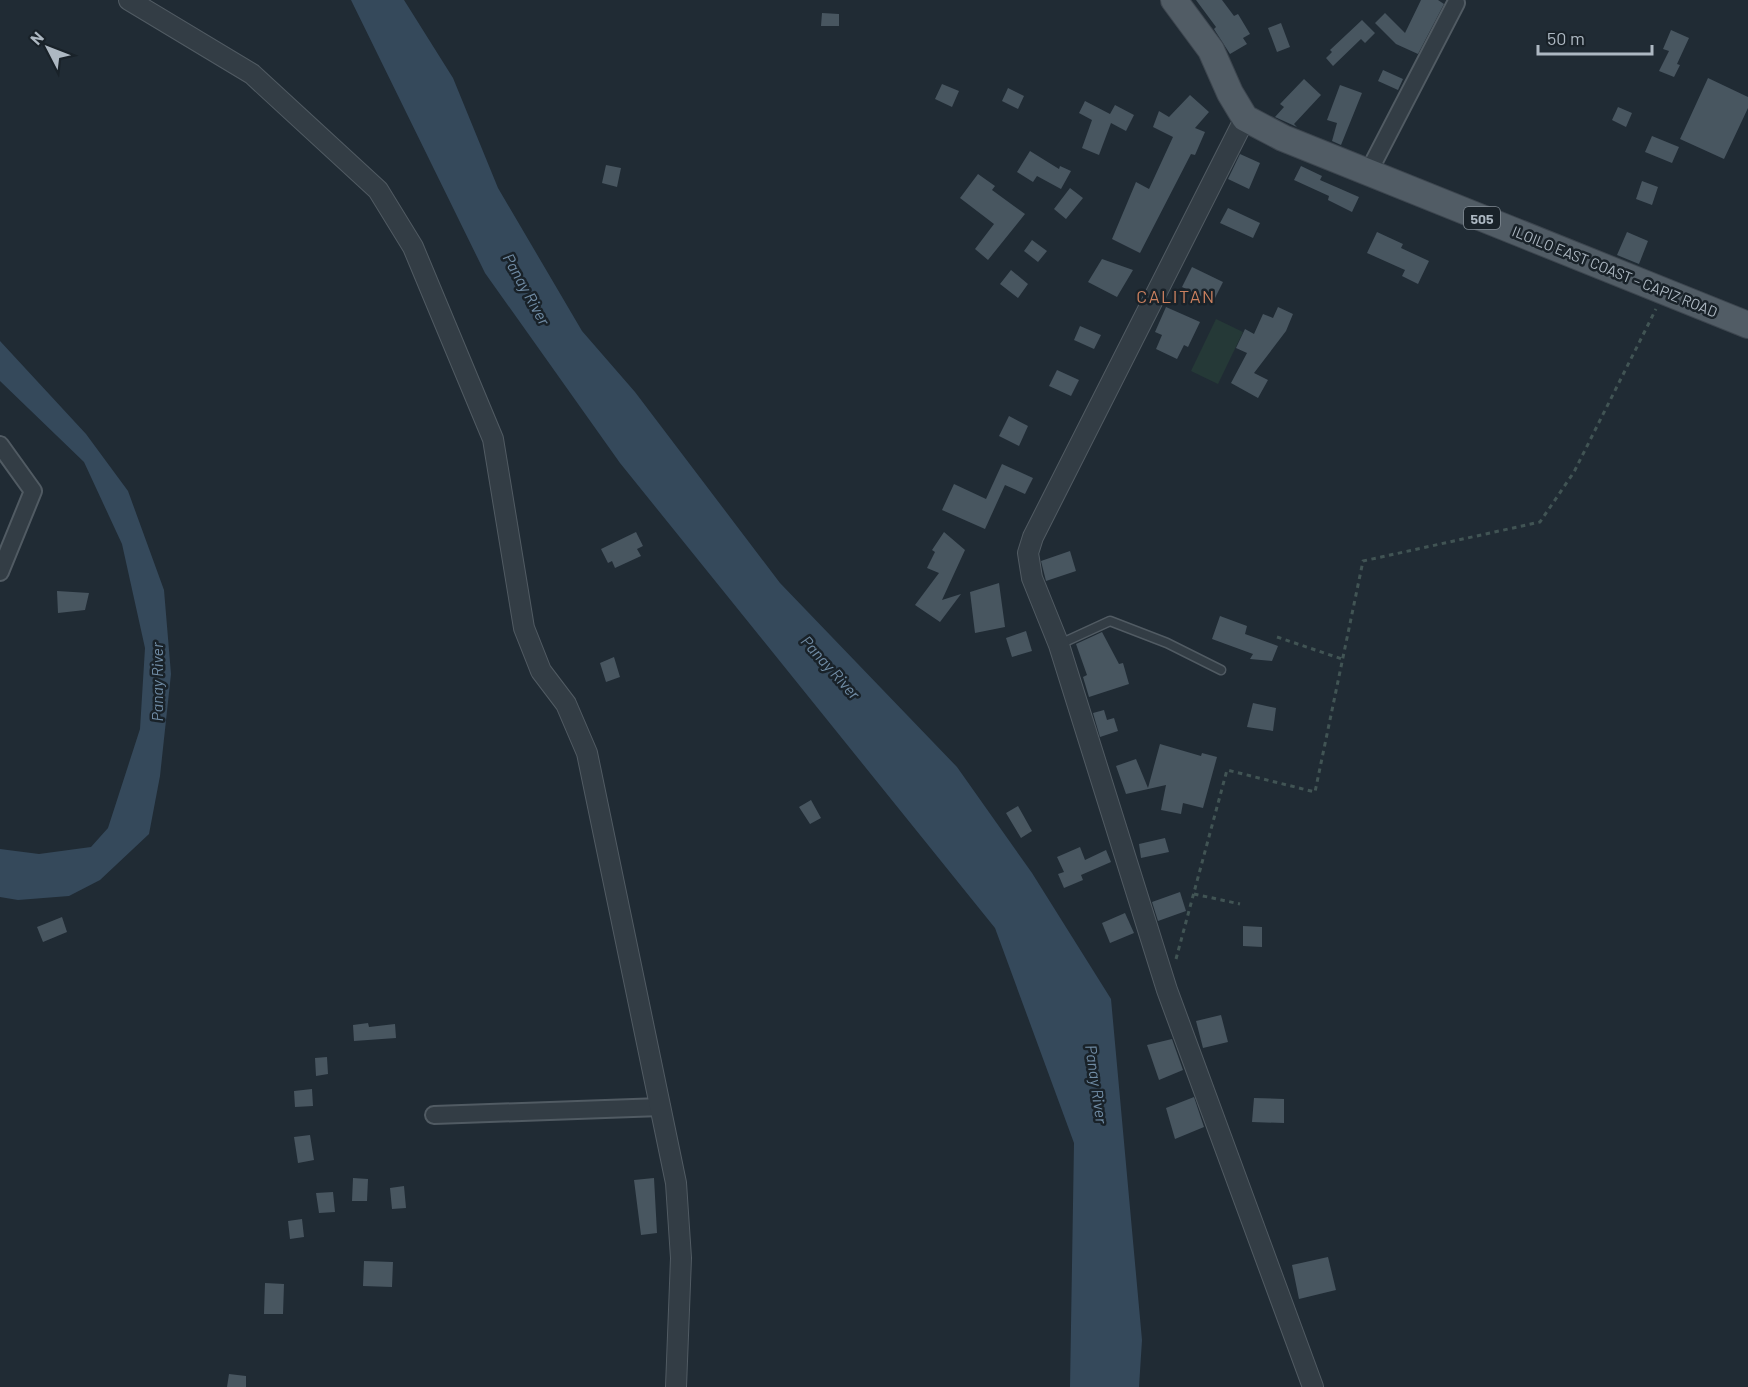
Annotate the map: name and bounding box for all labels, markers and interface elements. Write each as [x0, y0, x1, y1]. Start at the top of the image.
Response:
north arrow [18, 18, 78, 78]
scale bar [1538, 18, 1652, 56]
text: N [26, 27, 47, 48]
text: 50 m [1547, 27, 1585, 49]
road number: 505 [1464, 207, 1500, 229]
street label: ILOILO EAST COAST – CAPIZ ROAD [1510, 221, 1720, 321]
water label: Panay River [500, 250, 555, 329]
district label: CALITAN [1136, 285, 1216, 307]
water label: Panay River [797, 631, 865, 704]
water label: Panay River [147, 641, 166, 722]
water label: Panay River [1082, 1044, 1112, 1126]

